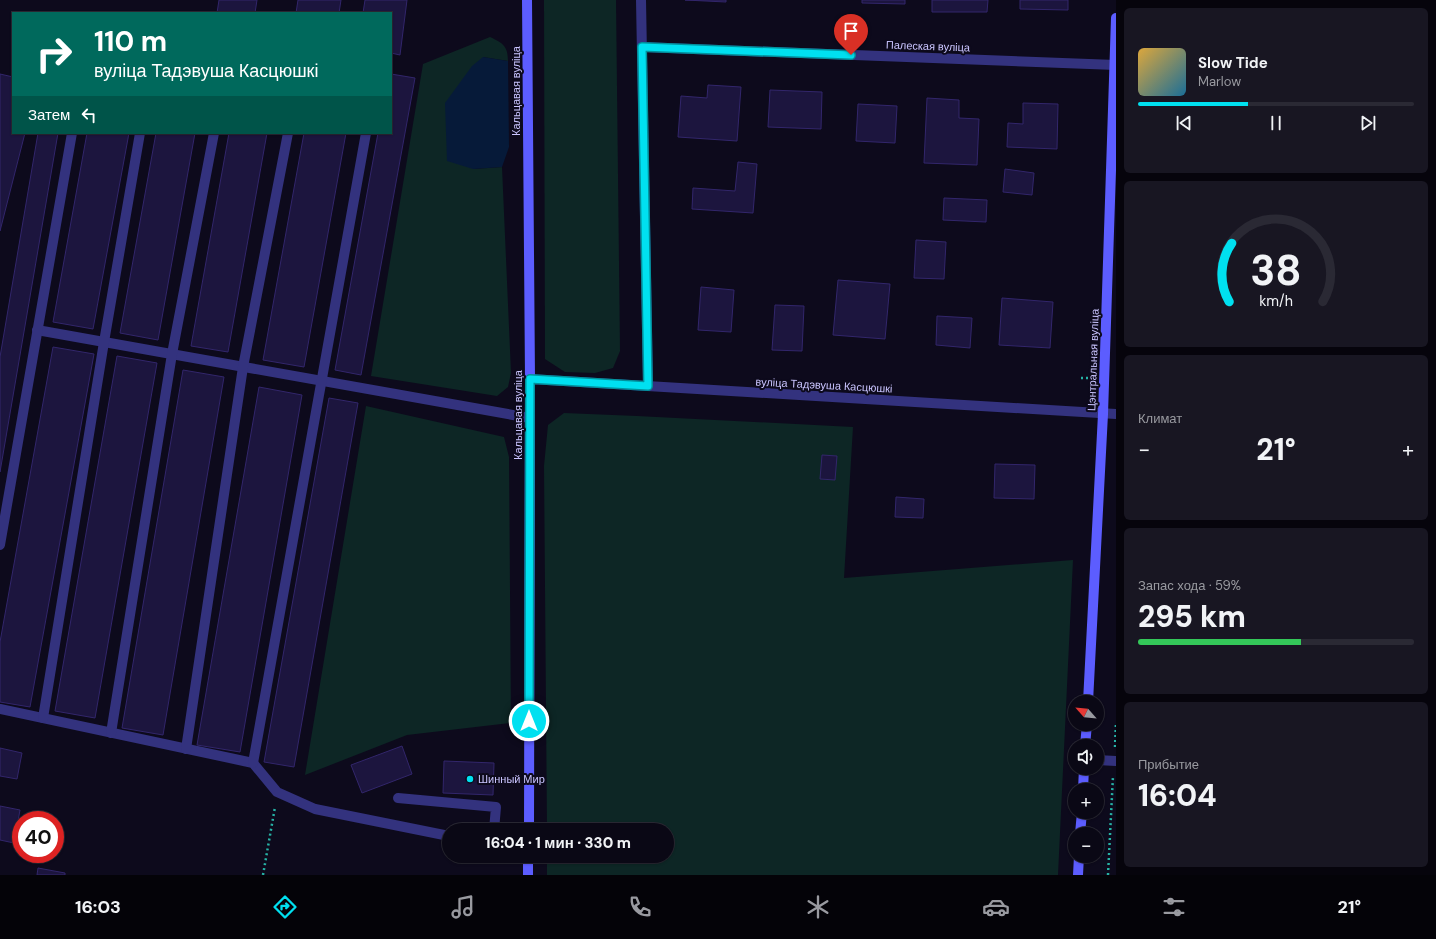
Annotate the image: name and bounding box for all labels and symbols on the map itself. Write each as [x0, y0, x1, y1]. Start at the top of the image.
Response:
pin [834, 14, 868, 55]
street label: Палеская вуліца [886, 38, 971, 54]
street label: Кальцавая вуліца [509, 45, 523, 136]
street label: Цэнтральная вуліца [1084, 308, 1102, 411]
street label: Кальцавая вуліца [511, 369, 525, 460]
street label: вуліца Тадэвуша Касцюшкі [755, 374, 893, 396]
north arrow [1068, 695, 1104, 731]
position arrow [508, 700, 550, 742]
place label: Шинный Мир [478, 772, 545, 786]
marker: Шинный Мир [465, 774, 475, 784]
speed limit sign: 40 [12, 811, 64, 863]

